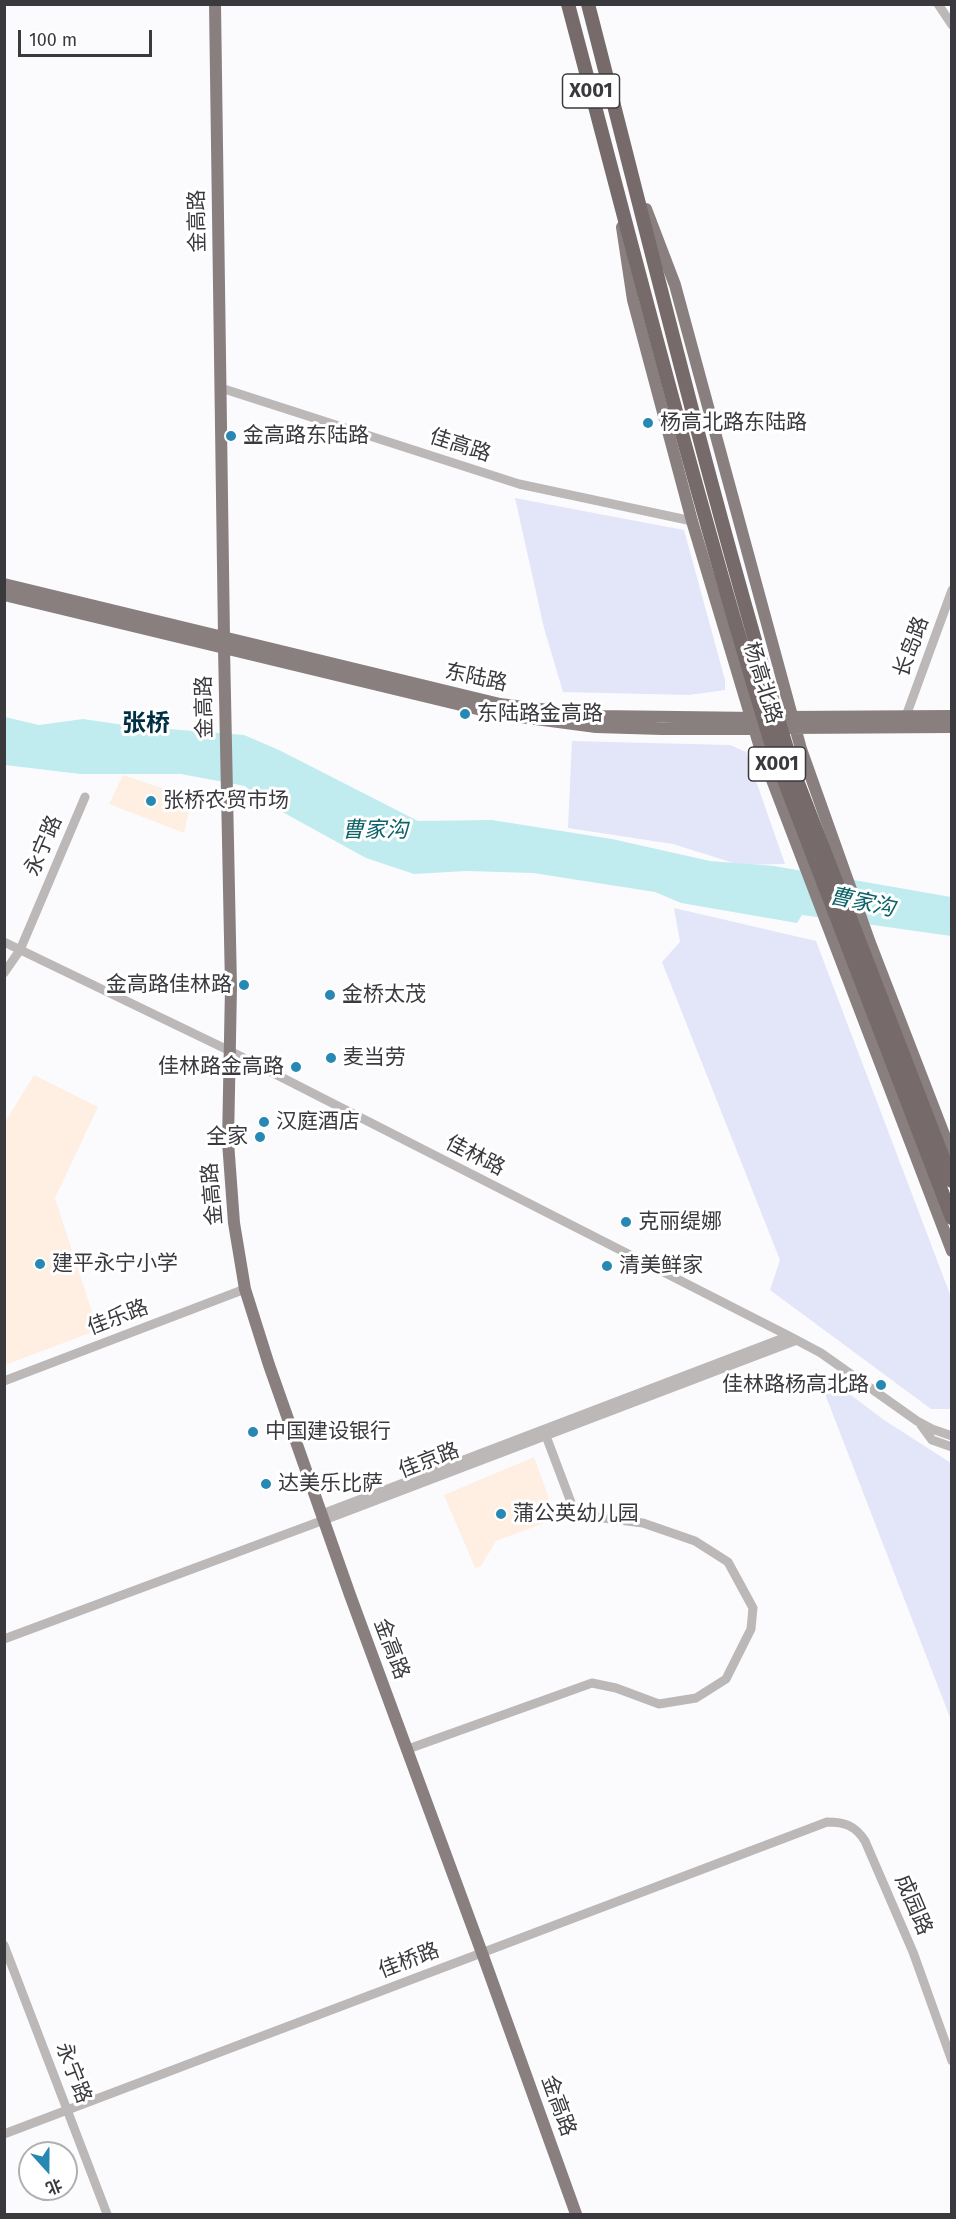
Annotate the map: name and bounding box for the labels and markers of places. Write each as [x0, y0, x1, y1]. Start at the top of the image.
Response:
place label: 杨高北路东陆路 [660, 410, 807, 436]
marker: 杨高北路东陆路 [641, 416, 655, 430]
place label: 金高路东陆路 [243, 423, 369, 449]
marker: 金高路东陆路 [224, 429, 238, 443]
place label: 东陆路金高路 [477, 701, 603, 727]
marker: 东陆路金高路 [458, 707, 472, 721]
place label: 张桥农贸市场 [163, 788, 289, 814]
marker: 张桥农贸市场 [144, 794, 158, 808]
place label: 金高路佳林路 [106, 972, 232, 998]
marker: 金高路佳林路 [237, 978, 251, 992]
place label: 金桥太茂 [342, 982, 426, 1008]
marker: 金桥太茂 [323, 988, 337, 1002]
place label: 麦当劳 [343, 1045, 406, 1071]
marker: 麦当劳 [324, 1051, 338, 1065]
place label: 佳林路金高路 [158, 1054, 284, 1080]
marker: 佳林路金高路 [289, 1060, 303, 1074]
place label: 汉庭酒店 [276, 1109, 360, 1135]
marker: 汉庭酒店 [257, 1115, 271, 1129]
place label: 全家 [206, 1124, 248, 1150]
marker: 全家 [253, 1130, 267, 1144]
place label: 克丽缇娜 [638, 1209, 722, 1235]
marker: 克丽缇娜 [619, 1215, 633, 1229]
place label: 建平永宁小学 [52, 1251, 178, 1277]
place label: 清美鲜家 [619, 1253, 703, 1279]
marker: 建平永宁小学 [33, 1257, 47, 1271]
marker: 清美鲜家 [600, 1259, 614, 1273]
place label: 佳林路杨高北路 [722, 1372, 869, 1398]
marker: 佳林路杨高北路 [874, 1378, 888, 1392]
place label: 中国建设银行 [265, 1419, 391, 1445]
marker: 中国建设银行 [246, 1425, 260, 1439]
place label: 达美乐比萨 [278, 1471, 383, 1497]
marker: 达美乐比萨 [259, 1477, 273, 1491]
place label: 蒲公英幼儿园 [513, 1501, 639, 1527]
marker: 蒲公英幼儿园 [494, 1507, 508, 1521]

